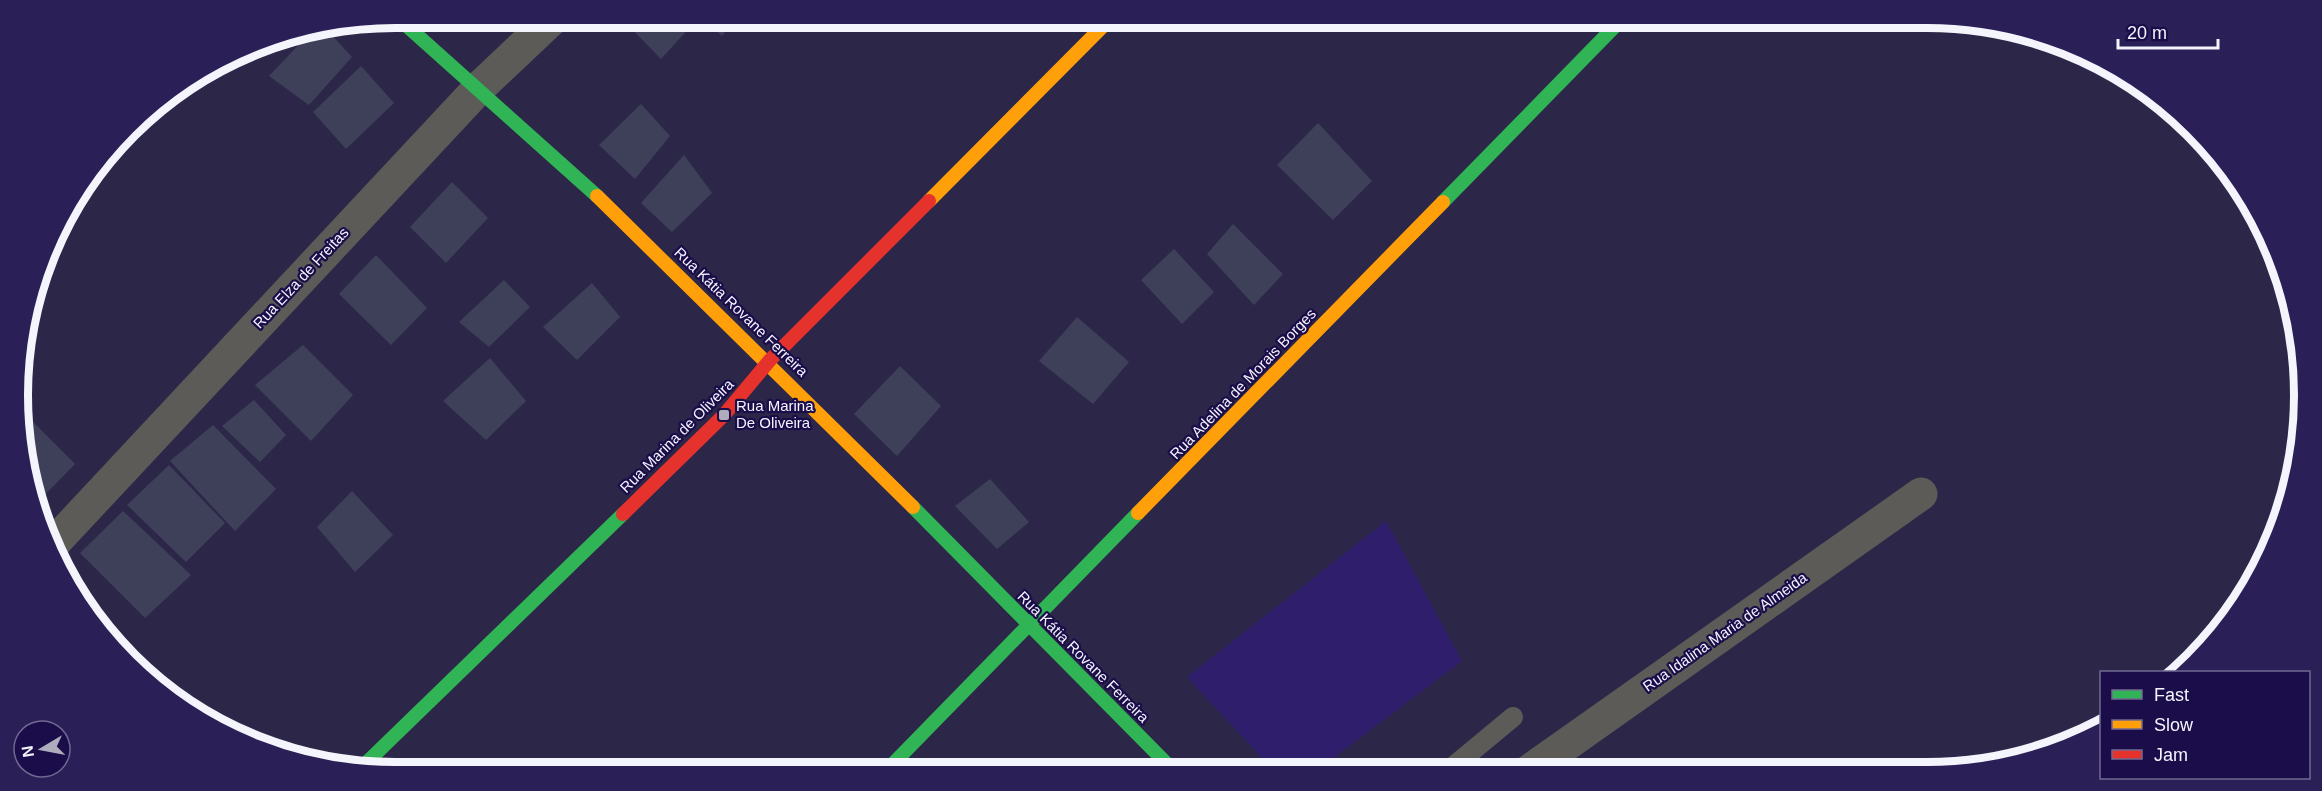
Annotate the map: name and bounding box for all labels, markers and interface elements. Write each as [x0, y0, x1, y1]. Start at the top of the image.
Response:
scale bar [2118, 12, 2218, 50]
text: 20 m [2127, 23, 2167, 43]
street label: Rua Elza de Freitas [249, 224, 352, 332]
street label: Rua Kátia Rovane Ferreira [671, 244, 812, 380]
street label: Rua Adelina de Morais Borges [1166, 305, 1319, 462]
street label: Rua Marina de Oliveira [616, 375, 737, 496]
place label: Rua Marina De Oliveira [736, 397, 814, 431]
marker: Rua Marina De Oliveira [717, 408, 731, 422]
street label: Rua Idalina Maria de Almeida [1640, 568, 1810, 695]
street label: Rua Kátia Rovane Ferreira [1014, 588, 1153, 726]
legend [2100, 671, 2310, 779]
text: Fast [2154, 685, 2189, 705]
text: Slow [2154, 715, 2194, 735]
north arrow [12, 719, 72, 779]
text: N [18, 744, 37, 759]
text: Jam [2154, 745, 2188, 765]

